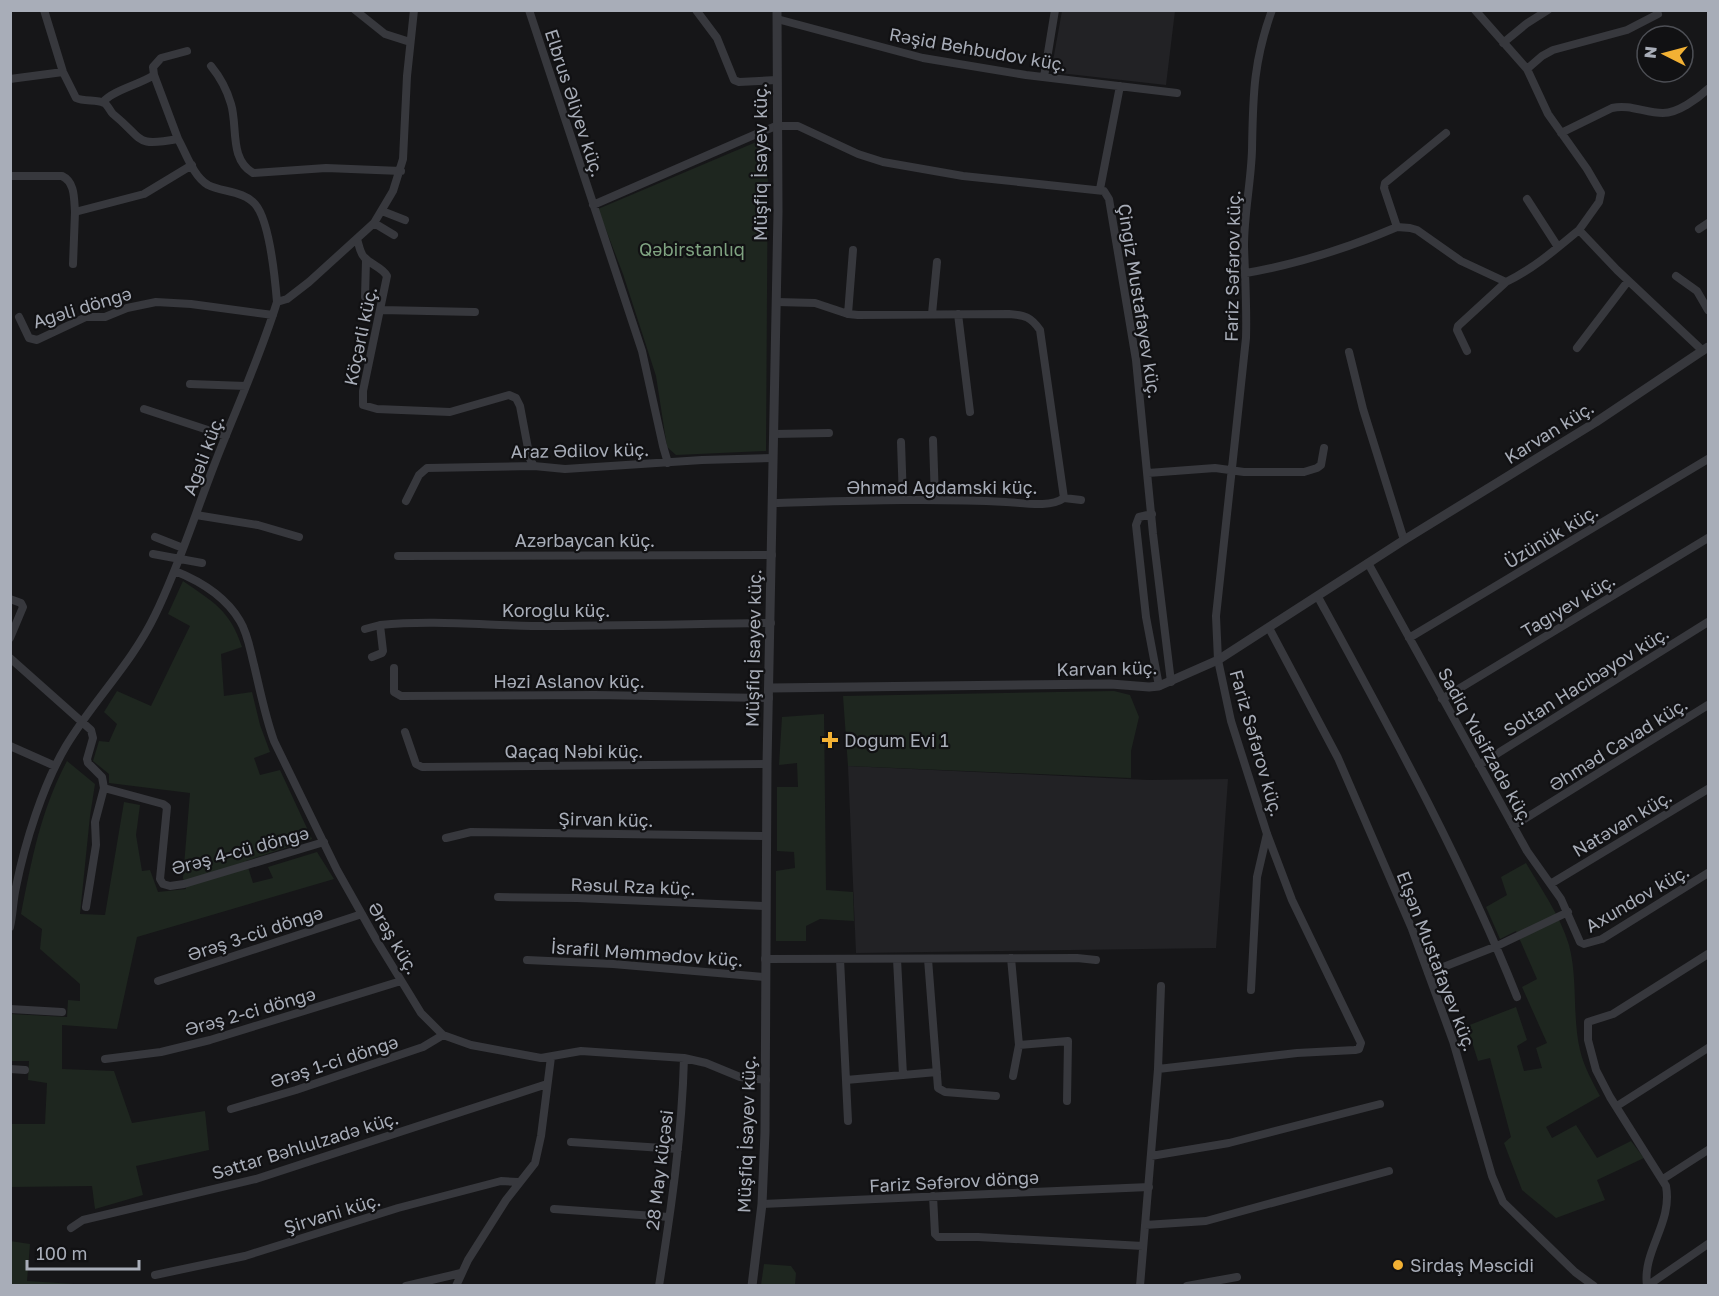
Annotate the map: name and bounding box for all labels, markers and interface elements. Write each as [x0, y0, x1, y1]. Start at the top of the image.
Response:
street label: Rəşid Behbudov küç. [888, 23, 1068, 75]
north arrow [1635, 24, 1695, 84]
street label: Elbrus Əliyev küç. [541, 26, 609, 180]
text: N [1640, 45, 1661, 60]
street label: Müşfiq İsayev küç. [749, 83, 771, 241]
street label: Fariz Səfərov küç. [1220, 190, 1244, 342]
street label: Çingiz Mustafayev küç. [1114, 202, 1166, 400]
park label: Qəbirstanlıq [639, 238, 745, 260]
street label: Ağəli döngə [30, 282, 134, 332]
street label: Köçərli küç. [339, 284, 381, 388]
street label: Karvan küç. [1500, 396, 1598, 468]
street label: Ağəli küç. [178, 412, 228, 498]
street label: Araz Ədilov küç. [510, 438, 650, 462]
street label: Əhməd Ağdamski küç. [846, 476, 1038, 498]
street label: Üzünük küç. [1500, 499, 1602, 573]
street label: Azərbaycan küç. [515, 529, 655, 551]
street label: Tağıyev küç. [1517, 568, 1619, 642]
street label: Müşfiq İsayev küç. [741, 569, 765, 727]
street label: Koroğlu küç. [502, 599, 610, 621]
street label: Soltan Hacıbəyov küç. [1499, 621, 1673, 741]
street label: Karvan küç. [1056, 656, 1158, 680]
street label: Sadiq Yusifzadə küç. [1434, 664, 1538, 828]
street label: Fariz Səfərov küç. [1225, 667, 1289, 819]
street label: Həzi Aslanov küç. [493, 670, 645, 692]
street label: Əhməd Cavad küç. [1545, 692, 1691, 796]
place label: Doğum Evi 1 [844, 729, 949, 751]
marker: Doğum Evi 1 [821, 731, 839, 749]
street label: Qaçaq Nəbi küç. [504, 740, 644, 762]
street label: Natəvan küç. [1568, 785, 1676, 861]
street label: Şirvan küç. [558, 807, 654, 831]
street label: Ərəş 4-cü döngə [169, 821, 311, 879]
street label: Axundov küç. [1581, 859, 1693, 937]
street label: Elşən Mustafayev küç. [1392, 868, 1482, 1054]
street label: Rəsul Rza küç. [570, 873, 696, 899]
street label: Ərəş küç. [364, 898, 424, 978]
street label: Ərəş 3-cü döngə [184, 901, 326, 965]
street label: İsrafil Məmmədov küç. [550, 935, 744, 971]
street label: Ərəş 2-ci döngə [182, 982, 318, 1040]
street label: Ərəş 1-ci döngə [267, 1030, 401, 1092]
street label: Müşfiq İsayev küç. [732, 1055, 760, 1213]
street label: Səttar Bəhlulzadə küç. [209, 1106, 401, 1184]
street label: 28 May küçəsi [641, 1109, 677, 1231]
street label: Fariz Səfərov döngə [869, 1166, 1039, 1196]
street label: Şirvani küç. [281, 1188, 383, 1238]
scale bar [27, 1233, 140, 1271]
text: 100 m [36, 1242, 87, 1264]
place label: Sirdaş Məscidi [1410, 1254, 1534, 1276]
marker: Sirdaş Məscidi [1391, 1258, 1405, 1272]

